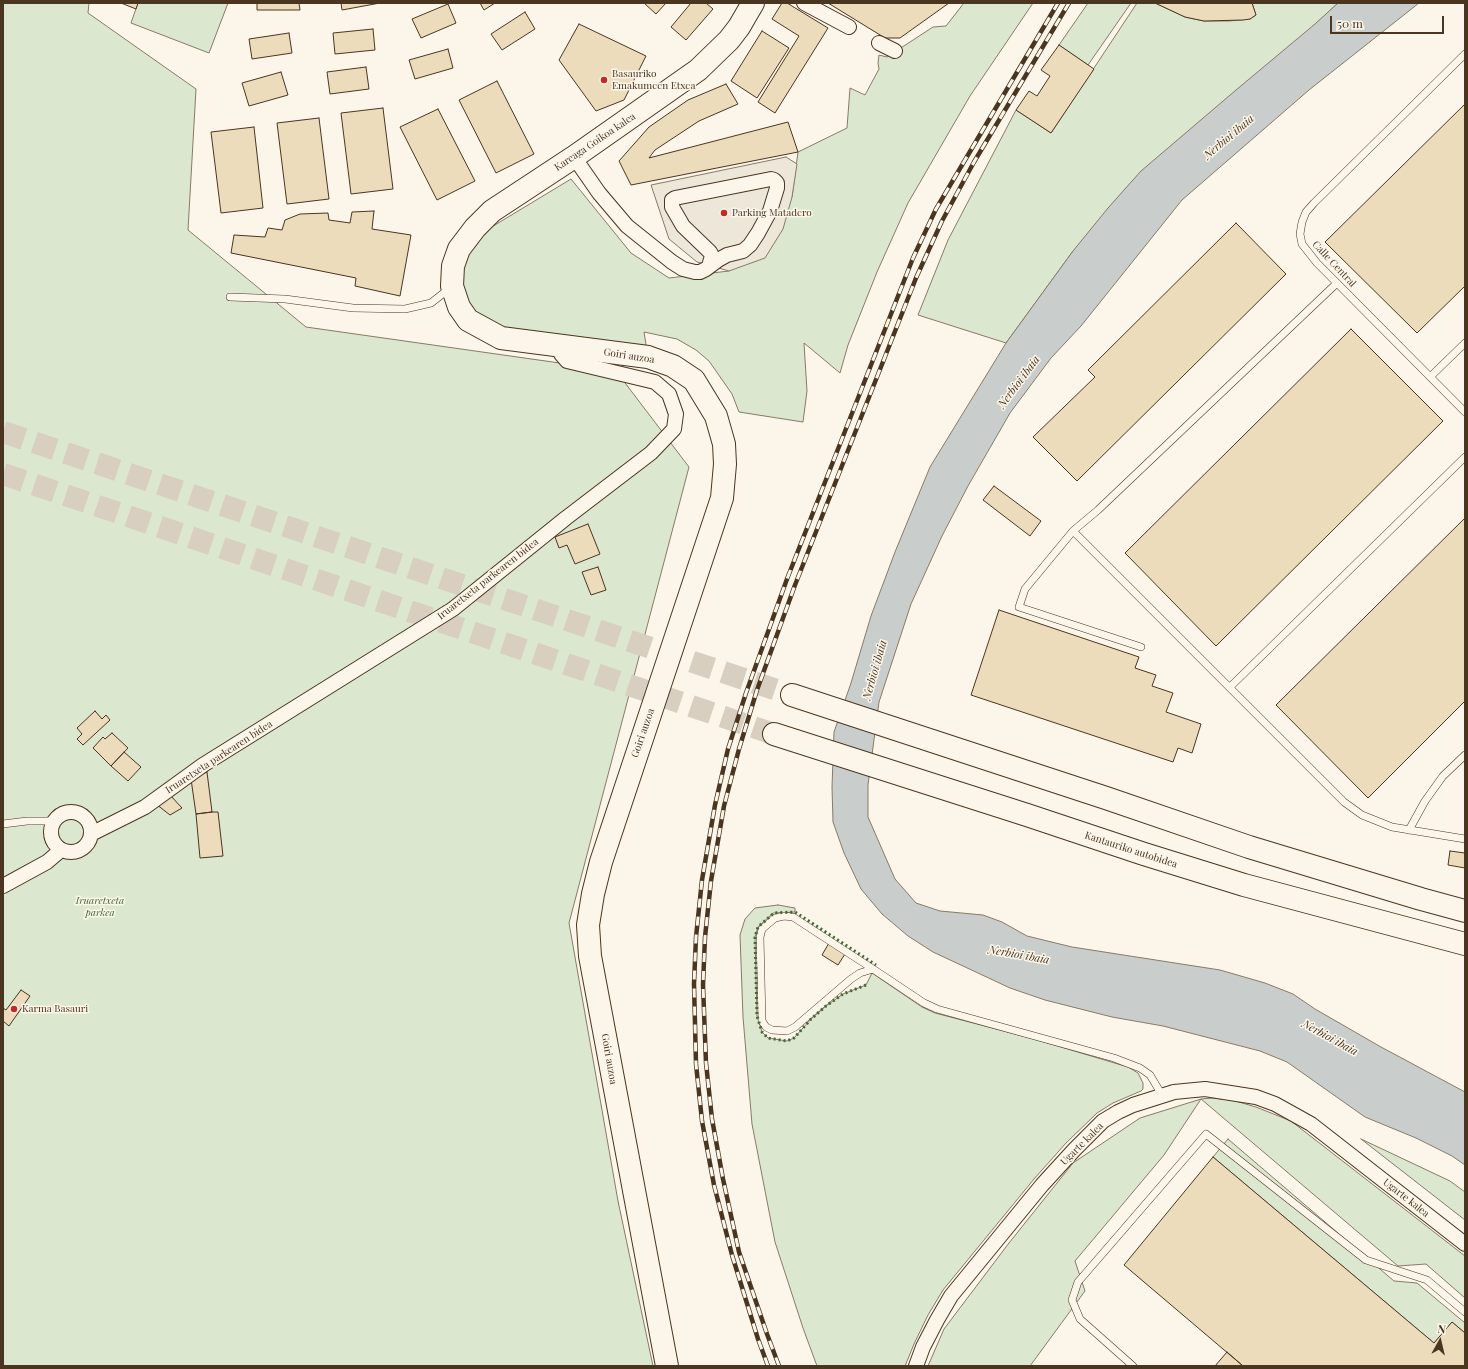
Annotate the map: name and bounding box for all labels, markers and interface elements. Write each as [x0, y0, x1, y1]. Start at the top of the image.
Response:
scale bar [1332, 8, 1446, 34]
text: 50 m [1337, 15, 1363, 31]
place label: Basauriko Emakumeen Etxea [612, 68, 695, 92]
marker: Basauriko Emakumeen Etxea [599, 75, 609, 85]
street label: Kareaga Goikoa kalea [552, 110, 638, 174]
water label: Nerbioi ibaia [1201, 112, 1257, 162]
place label: Parking Matadero [732, 207, 812, 219]
marker: Parking Matadero [719, 208, 729, 218]
street label: Calle Central [1310, 238, 1358, 290]
street label: Goiri auzoa [603, 346, 655, 366]
water label: Nerbioi ibaia [995, 353, 1043, 411]
street label: Iruaretxeta parkearen bidea [435, 536, 541, 622]
water label: Nerbioi ibaia [860, 639, 890, 701]
street label: Goiri auzoa [629, 707, 657, 759]
street label: Iruaretxeta parkearen bidea [163, 718, 275, 796]
street label: Kantauriko autobidea [1083, 829, 1179, 871]
park label: Iruaretxeta parkea [76, 895, 124, 918]
water label: Nerbioi ibaia [988, 943, 1050, 967]
place label: Karma Basauri [22, 1003, 88, 1015]
marker: Karma Basauri [9, 1004, 19, 1014]
water label: Nerbioi ibaia [1300, 1017, 1360, 1059]
street label: Goiri auzoa [599, 1033, 619, 1085]
street label: Ugarte kalea [1058, 1120, 1106, 1168]
street label: Ugarte kalea [1380, 1176, 1432, 1220]
north arrow [1420, 1321, 1460, 1361]
text: N [1437, 1321, 1447, 1337]

